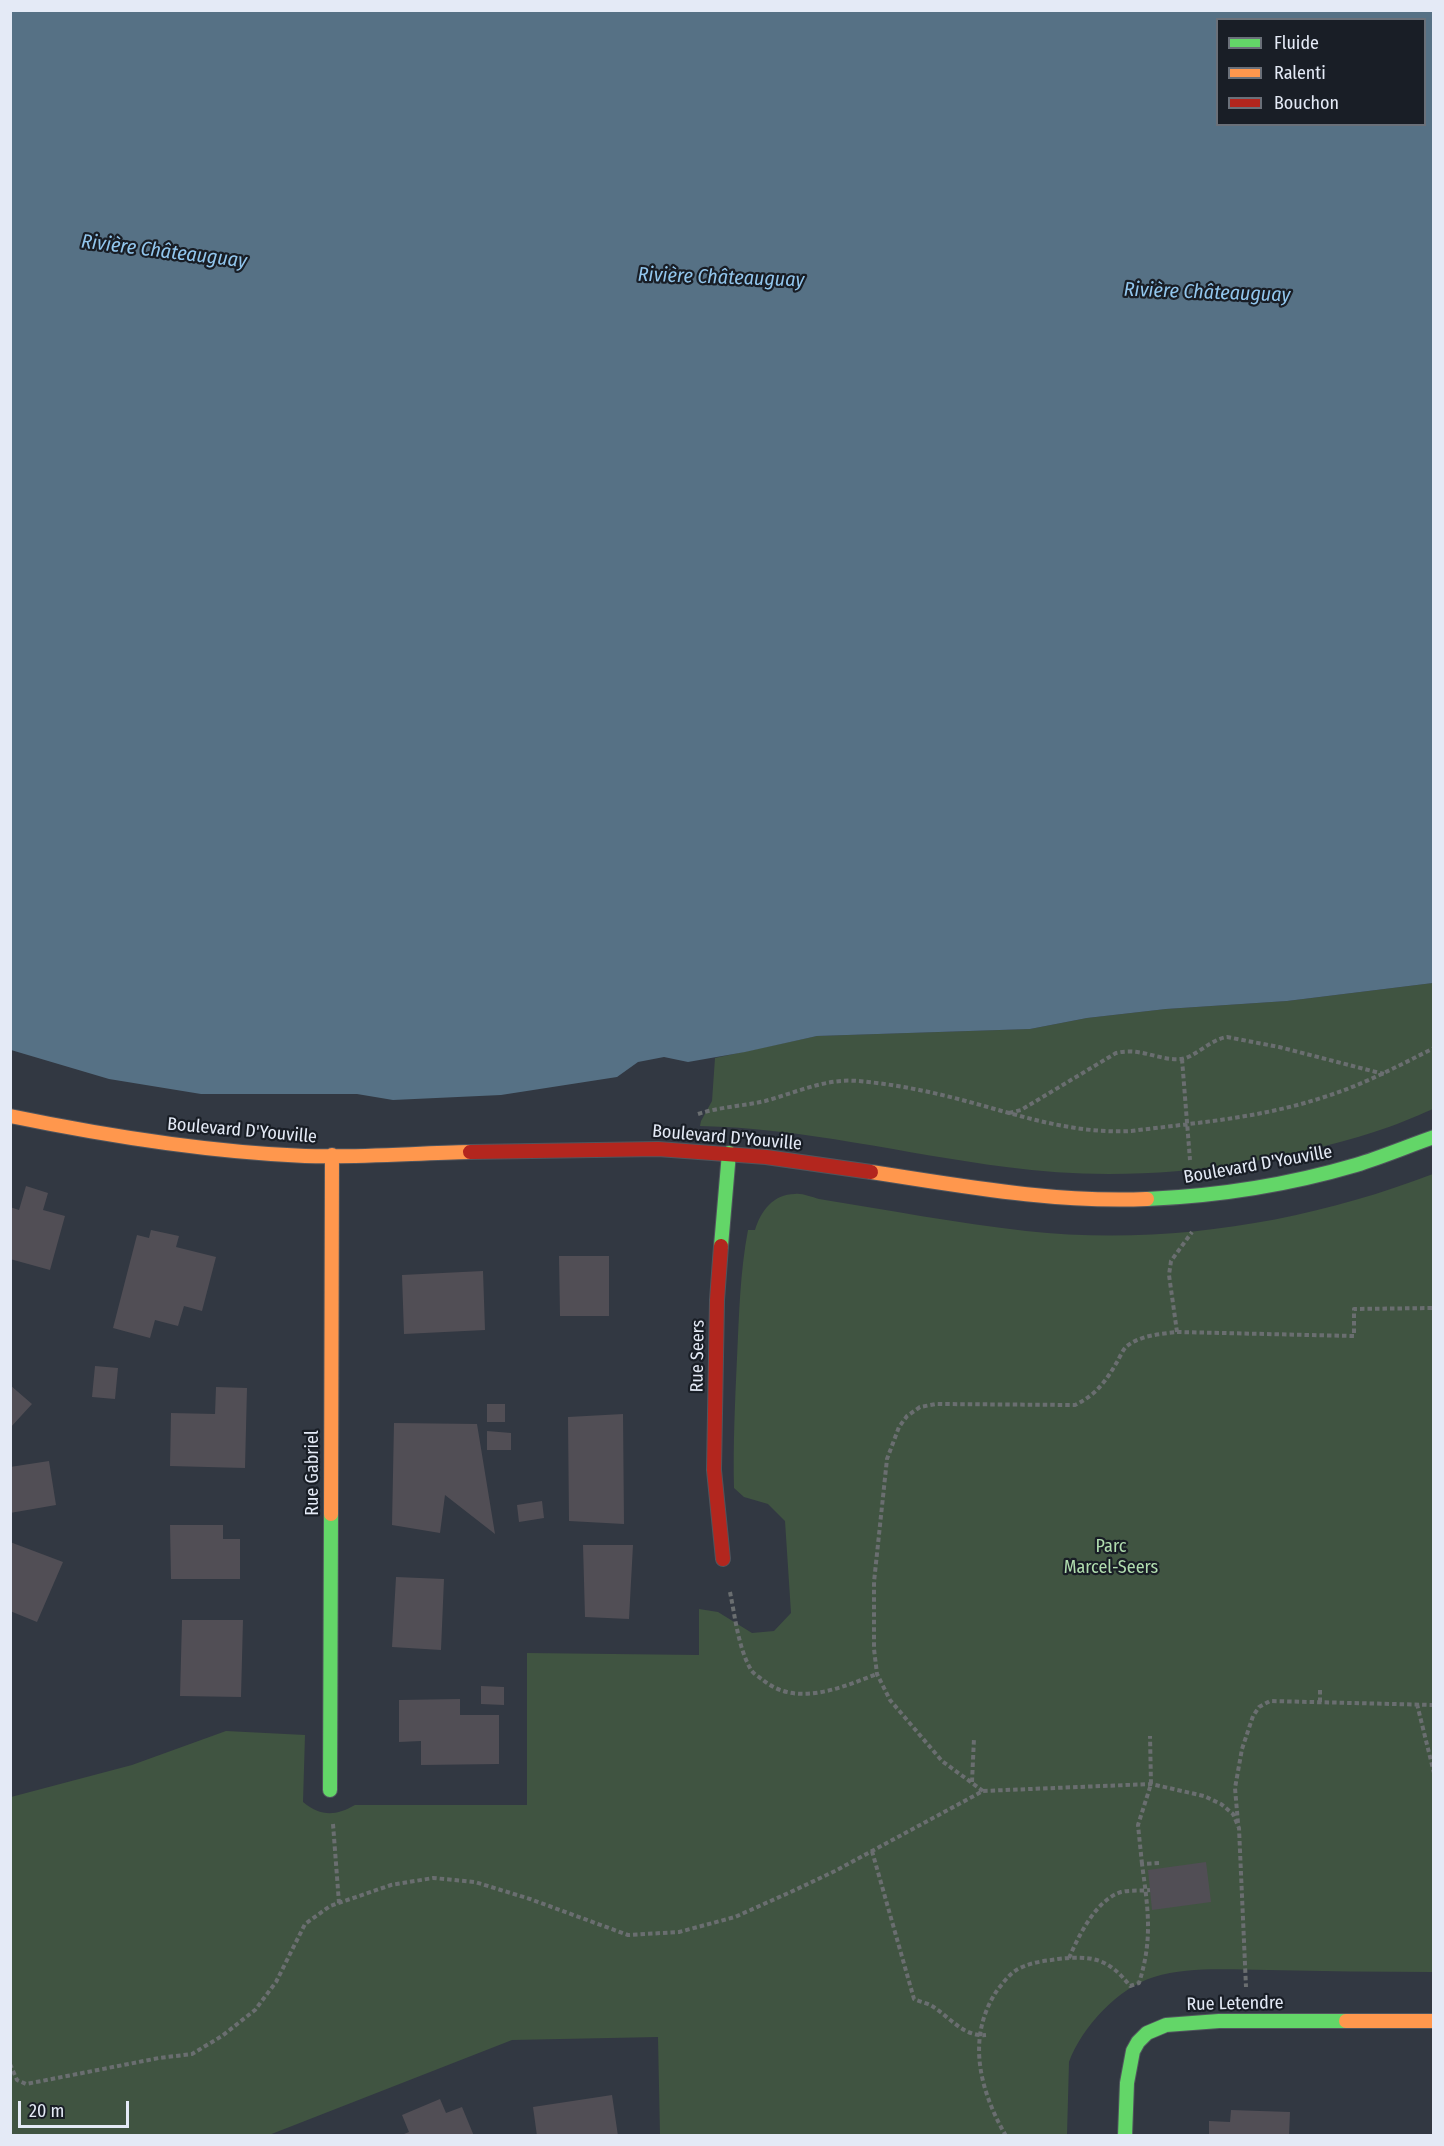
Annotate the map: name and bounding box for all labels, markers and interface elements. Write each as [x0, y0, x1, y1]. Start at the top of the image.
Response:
legend [1216, 18, 1426, 126]
text: Fluide [1274, 32, 1319, 54]
text: Ralenti [1274, 62, 1326, 84]
text: Bouchon [1274, 92, 1339, 114]
water label: Rivière Châteauguay [80, 230, 248, 274]
water label: Rivière Châteauguay [637, 263, 805, 293]
water label: Rivière Châteauguay [1123, 278, 1291, 308]
street label: Boulevard D'Youville [166, 1114, 318, 1148]
street label: Boulevard D'Youville [651, 1121, 803, 1155]
street label: Boulevard D'Youville [1182, 1141, 1334, 1189]
street label: Rue Seers [687, 1319, 709, 1393]
street label: Rue Gabriel [302, 1430, 324, 1516]
park label: Parc Marcel-Seers [1064, 1536, 1158, 1578]
street label: Rue Letendre [1186, 1992, 1284, 2016]
scale bar [21, 2089, 132, 2127]
text: 20 m [29, 2100, 64, 2122]

